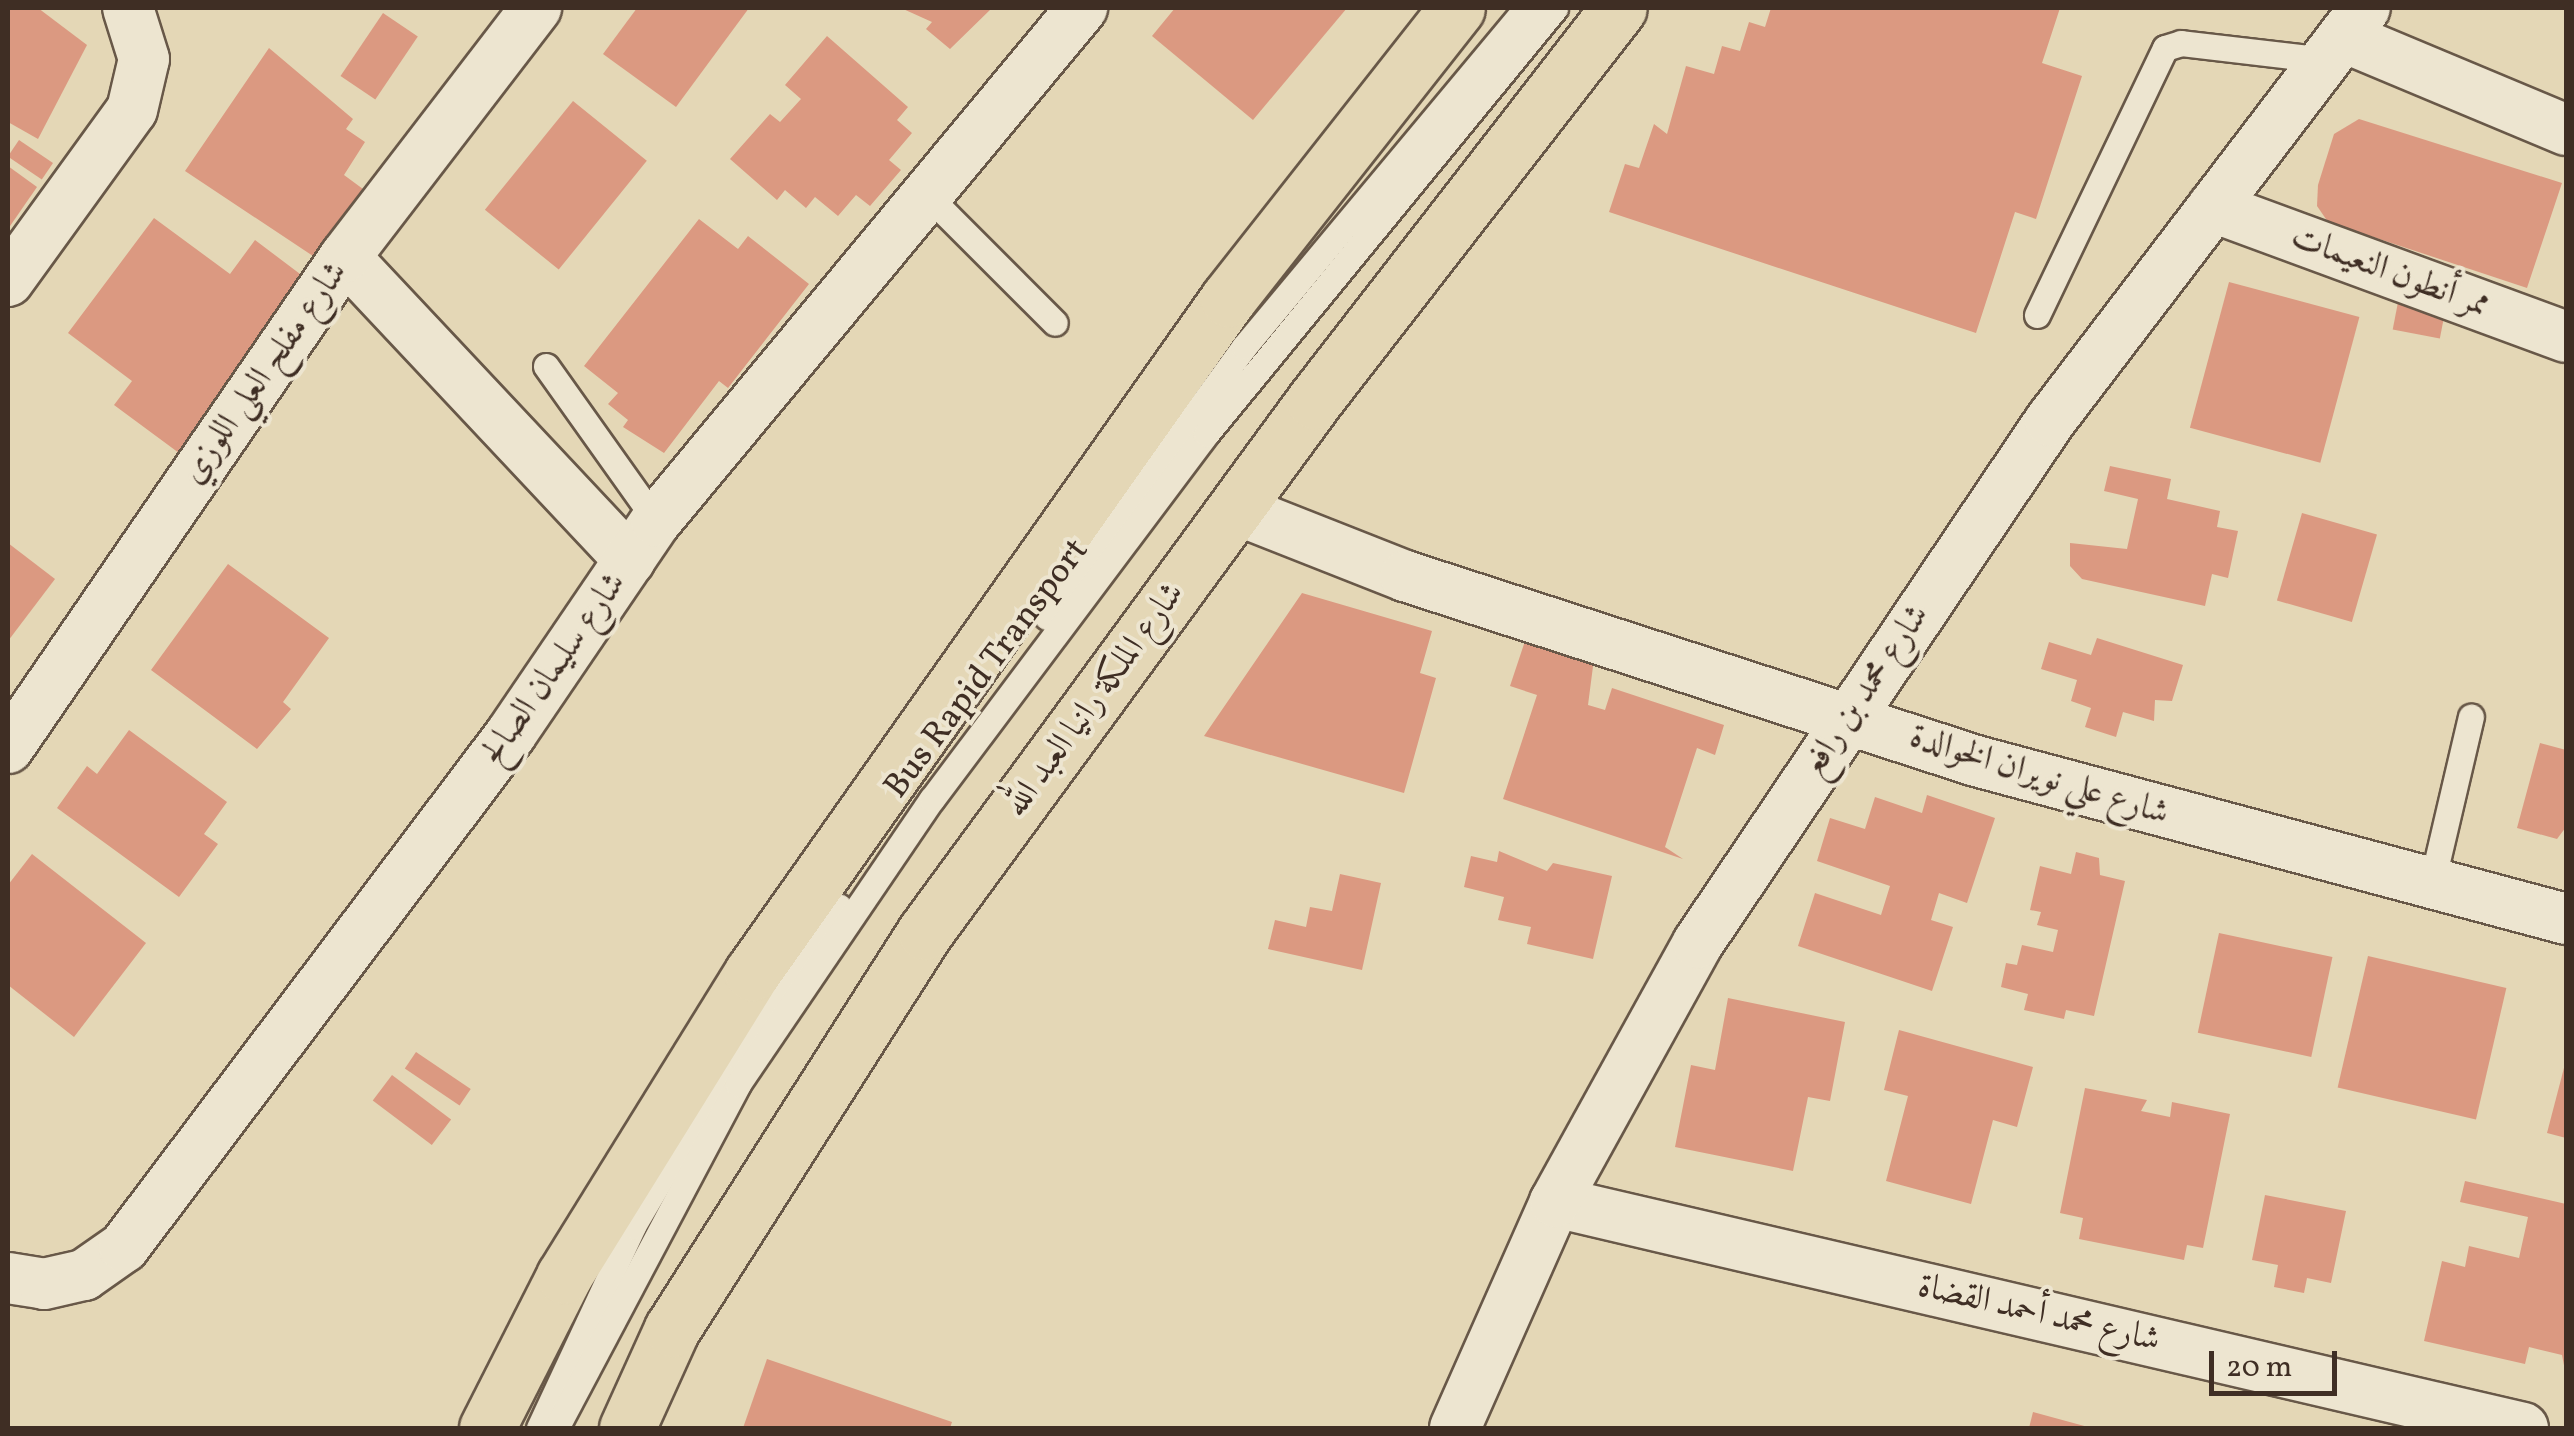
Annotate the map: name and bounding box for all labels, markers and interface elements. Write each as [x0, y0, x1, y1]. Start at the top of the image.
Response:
street label: ممر أنطون النعيمات [2285, 217, 2495, 327]
street label: شارع مفلح العلي اللوزي [173, 254, 357, 492]
street label: Bus Rapid Transport [875, 531, 1099, 807]
street label: شارع سليمان الصالح [472, 565, 636, 773]
street label: شارع الملكة رانيا العبد الله [996, 574, 1194, 826]
street label: شارع محمد بن رافع [1793, 597, 1939, 785]
street label: شارع علي نويران الخوالدة [1904, 717, 2174, 835]
street label: شارع محمد أحمد القضاة [1914, 1266, 2164, 1362]
scale bar [2214, 1331, 2342, 1393]
text: 20 m [2226, 1347, 2292, 1389]

